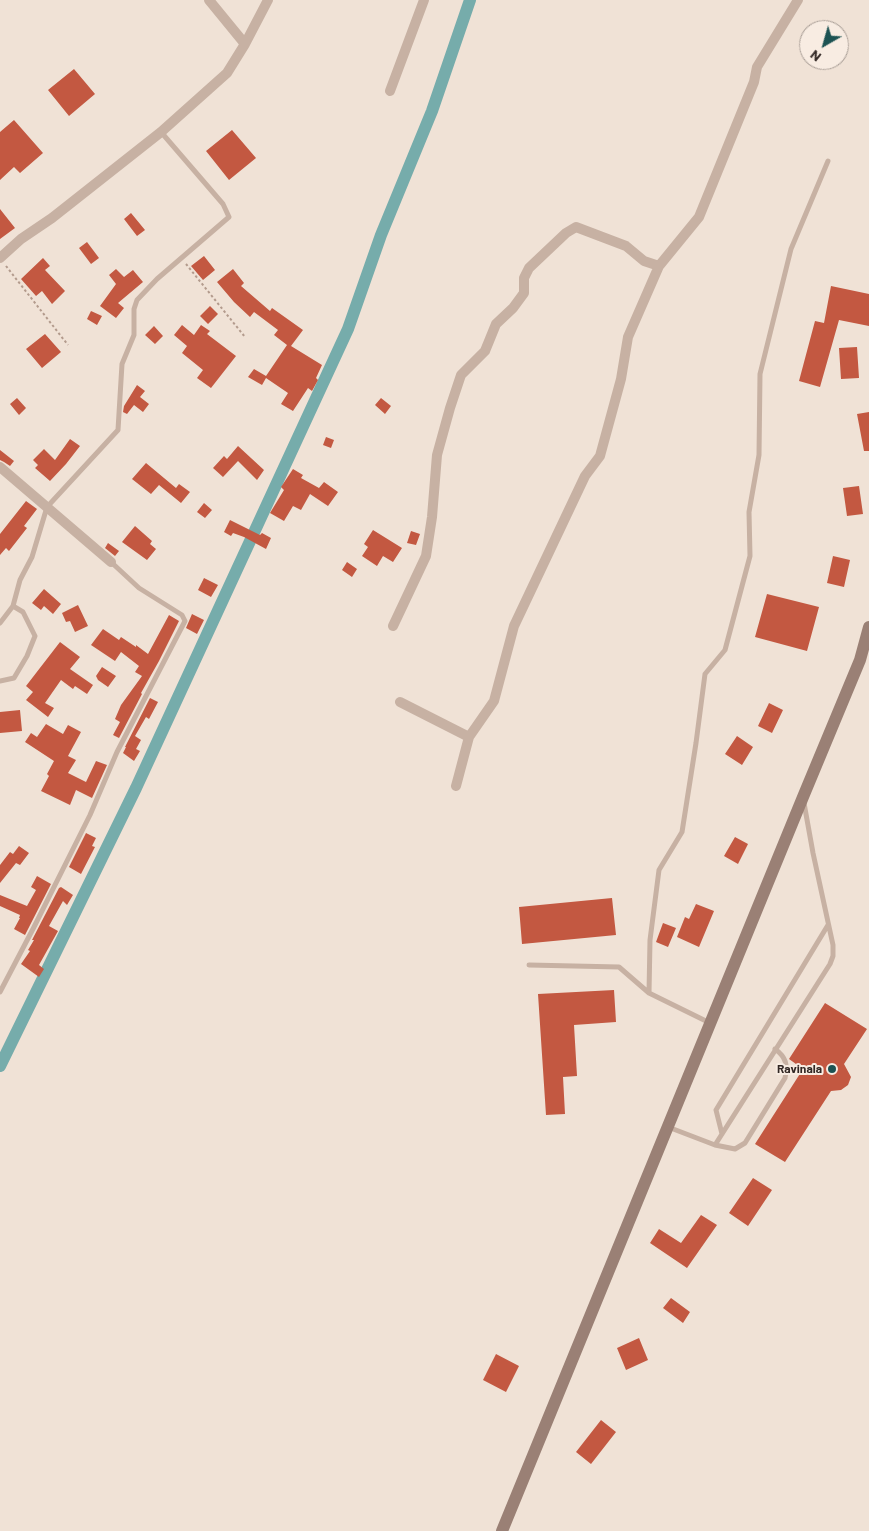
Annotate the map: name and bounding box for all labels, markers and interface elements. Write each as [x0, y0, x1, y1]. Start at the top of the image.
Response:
north arrow [799, 20, 849, 70]
text: N [806, 47, 824, 66]
place label: Ravinala [777, 1062, 822, 1076]
marker: Ravinala [826, 1063, 838, 1075]

